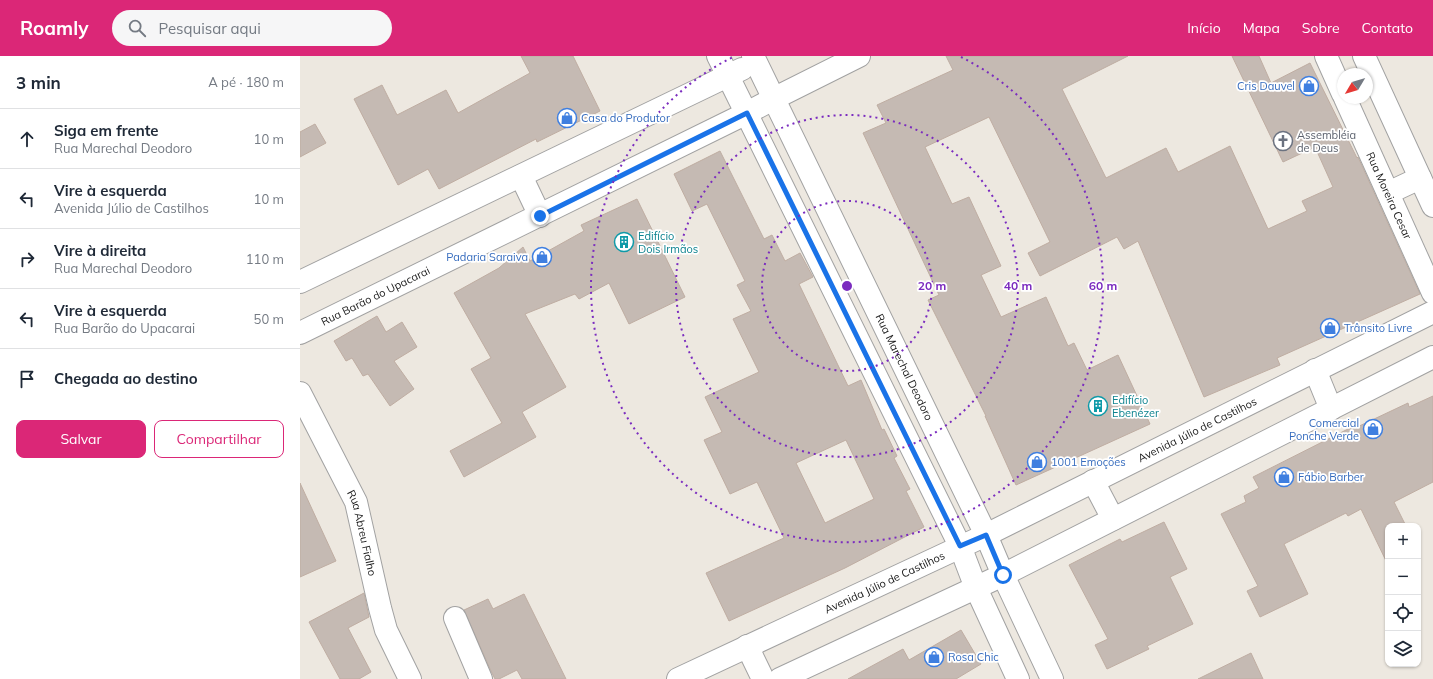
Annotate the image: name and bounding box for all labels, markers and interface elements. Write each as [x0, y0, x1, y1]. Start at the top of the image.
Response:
search box [112, 10, 392, 46]
text: Roamly [20, 16, 88, 40]
icon: search [126, 17, 148, 39]
text: Pesquisar aqui [158, 19, 261, 38]
text: Início [1187, 19, 1221, 37]
text: Mapa [1243, 19, 1280, 37]
text: Sobre [1302, 19, 1340, 37]
text: Contato [1362, 19, 1413, 37]
north arrow [1337, 68, 1373, 104]
text: 3 min [16, 72, 61, 93]
text: A pé · 180 m [208, 74, 284, 90]
shop icon: Cris Dauvel [1298, 75, 1320, 97]
place label: Cris Dauvel [1237, 79, 1295, 93]
shop icon: Casa do Produtor [556, 107, 578, 129]
place label: Casa do Produtor [581, 111, 670, 125]
text: Siga em frente [54, 121, 159, 140]
icon: ahead [16, 128, 38, 150]
place label: Assembléia de Deus [1297, 128, 1356, 155]
church icon: Assembléia de Deus [1272, 130, 1294, 152]
text: 10 m [254, 131, 284, 147]
text: Rua Marechal Deodoro [54, 140, 192, 156]
street label: Rua Moreira Cesar [1363, 150, 1415, 241]
text: Vire à esquerda [54, 181, 167, 200]
icon: left [16, 188, 38, 210]
text: 10 m [254, 191, 284, 207]
text: Avenida Júlio de Castilhos [54, 200, 209, 216]
route end [531, 207, 549, 225]
place label: Edifício Dois Irmãos [638, 229, 698, 256]
building icon: Edifício Dois Irmãos [613, 231, 635, 253]
text: Vire à direita [54, 241, 146, 260]
shop icon: Padaria Saraiva [531, 246, 553, 268]
icon: right [16, 248, 38, 270]
place label: Padaria Saraiva [446, 250, 528, 264]
text: 110 m [246, 251, 284, 267]
text: Rua Marechal Deodoro [54, 260, 192, 276]
street label: Rua Barão do Upacarai [319, 263, 432, 329]
text: 20 m [918, 278, 946, 293]
text: 40 m [1004, 278, 1032, 293]
text: 60 m [1089, 278, 1117, 293]
centre of rings [840, 279, 854, 293]
text: Vire à esquerda [54, 301, 167, 320]
icon: left [16, 308, 38, 330]
text: 50 m [254, 311, 284, 327]
street label: Rua Marechal Deodoro [872, 311, 936, 423]
shop icon: Trânsito Livre [1319, 317, 1341, 339]
text: Rua Barão do Upacarai [54, 320, 195, 336]
place label: Trânsito Livre [1344, 321, 1412, 335]
icon: arrive [16, 368, 38, 390]
text: Chegada ao destino [54, 369, 198, 388]
place label: Edifício Ebenézer [1112, 393, 1159, 420]
street label: Avenida Júlio de Castilhos [1135, 394, 1259, 465]
building icon: Edifício Ebenézer [1087, 395, 1109, 417]
place label: Comercial Ponche Verde [1289, 416, 1359, 443]
shop icon: Comercial Ponche Verde [1362, 418, 1384, 440]
button: Salvar [16, 420, 146, 458]
button: Compartilhar [154, 420, 284, 458]
shop icon: 1001 Emoções [1026, 451, 1048, 473]
place label: 1001 Emoções [1051, 455, 1126, 469]
shop icon: Fábio Barber [1273, 466, 1295, 488]
place label: Fábio Barber [1298, 470, 1364, 484]
street label: Rua Abreu Fialho [344, 488, 380, 577]
map controls [1385, 523, 1421, 667]
button: + [1385, 523, 1421, 559]
street label: Avenida Júlio de Castilhos [822, 548, 947, 617]
button: − [1385, 559, 1421, 595]
route start [994, 566, 1012, 584]
button: locate [1385, 595, 1421, 631]
button: layers [1385, 631, 1421, 667]
shop icon: Rosa Chic [923, 646, 945, 668]
place label: Rosa Chic [948, 650, 999, 664]

